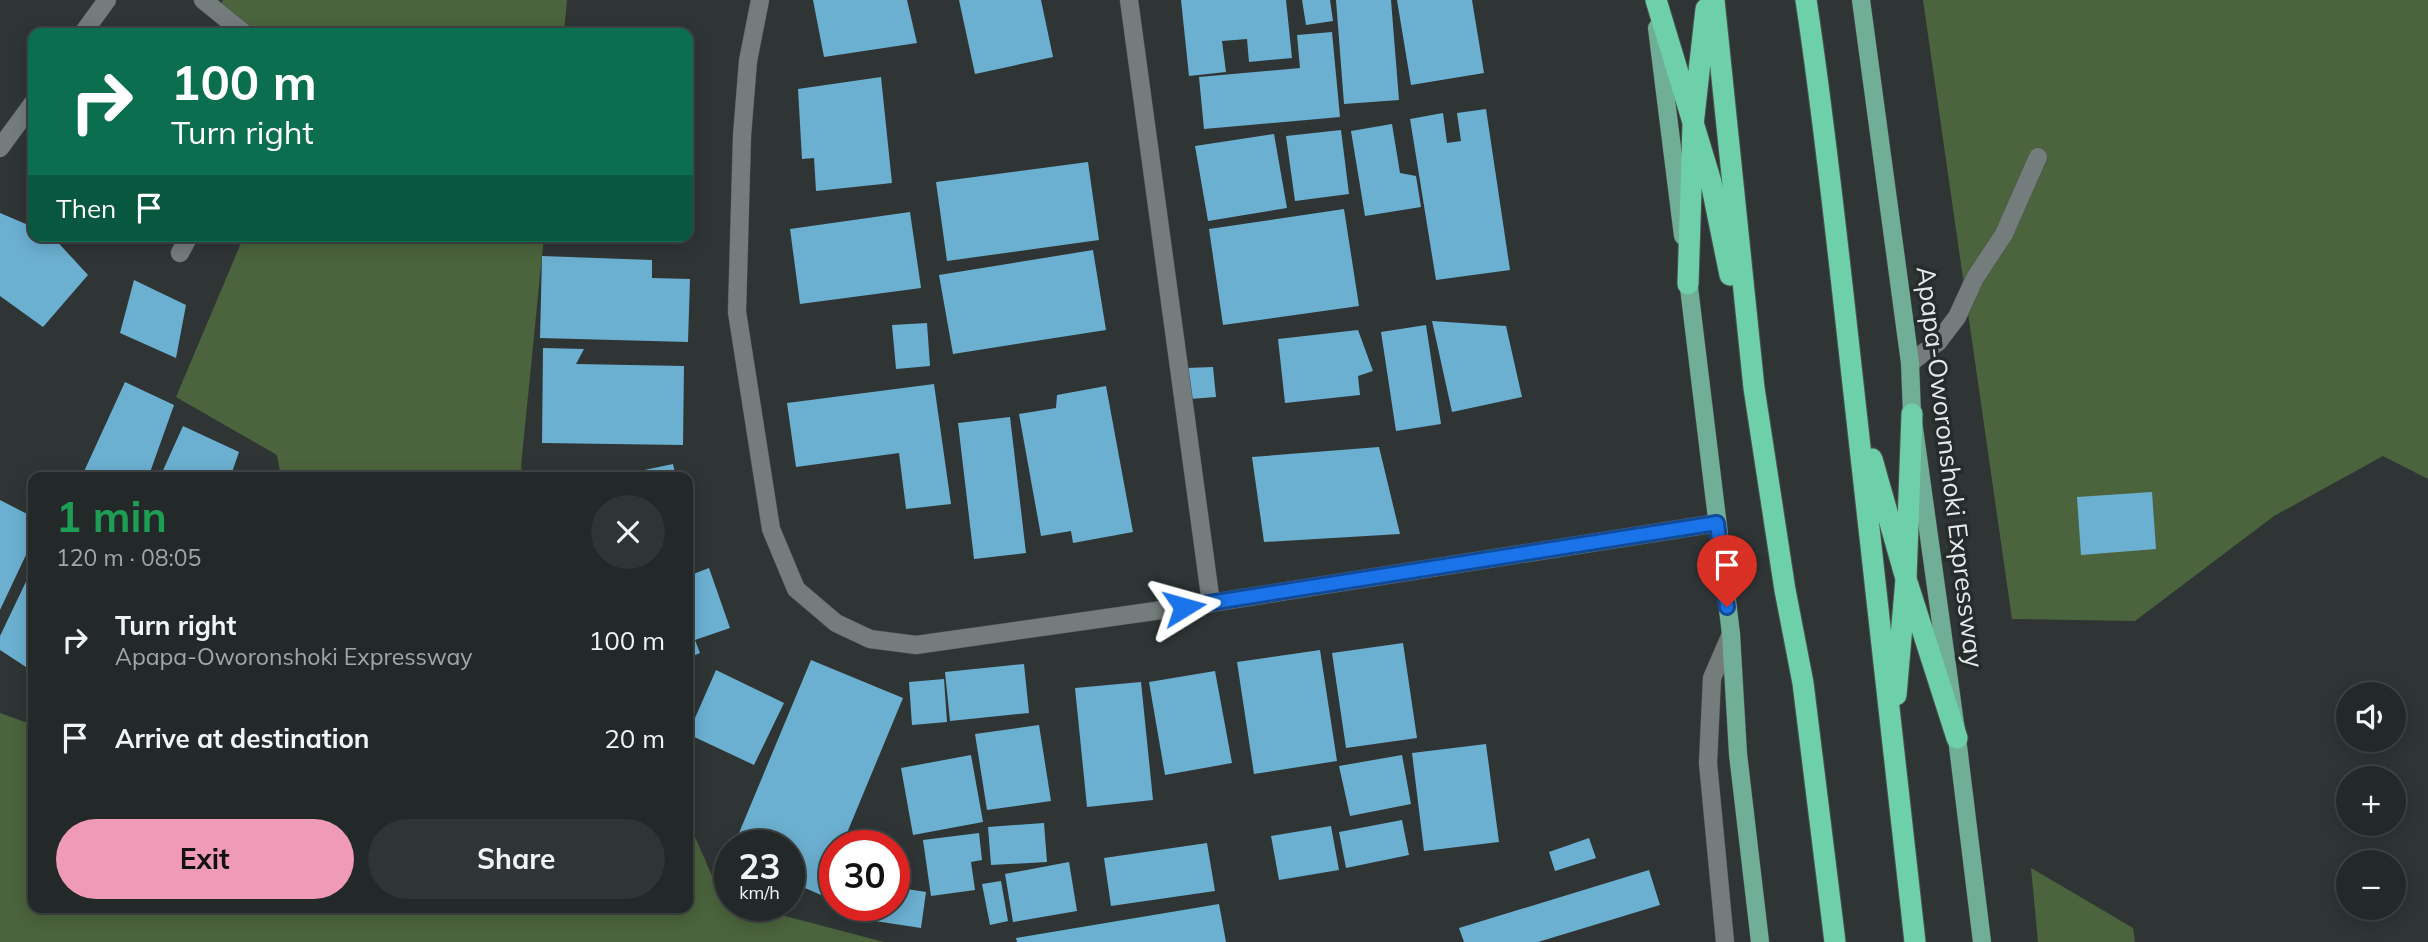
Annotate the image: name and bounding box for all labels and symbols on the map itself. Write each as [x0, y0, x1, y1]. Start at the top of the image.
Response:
street label: Apapa-Oworonshoki Expressway [1910, 264, 1992, 670]
pin [1697, 535, 1757, 607]
position arrow [1147, 570, 1221, 644]
speed limit sign: 30 [819, 830, 910, 921]

